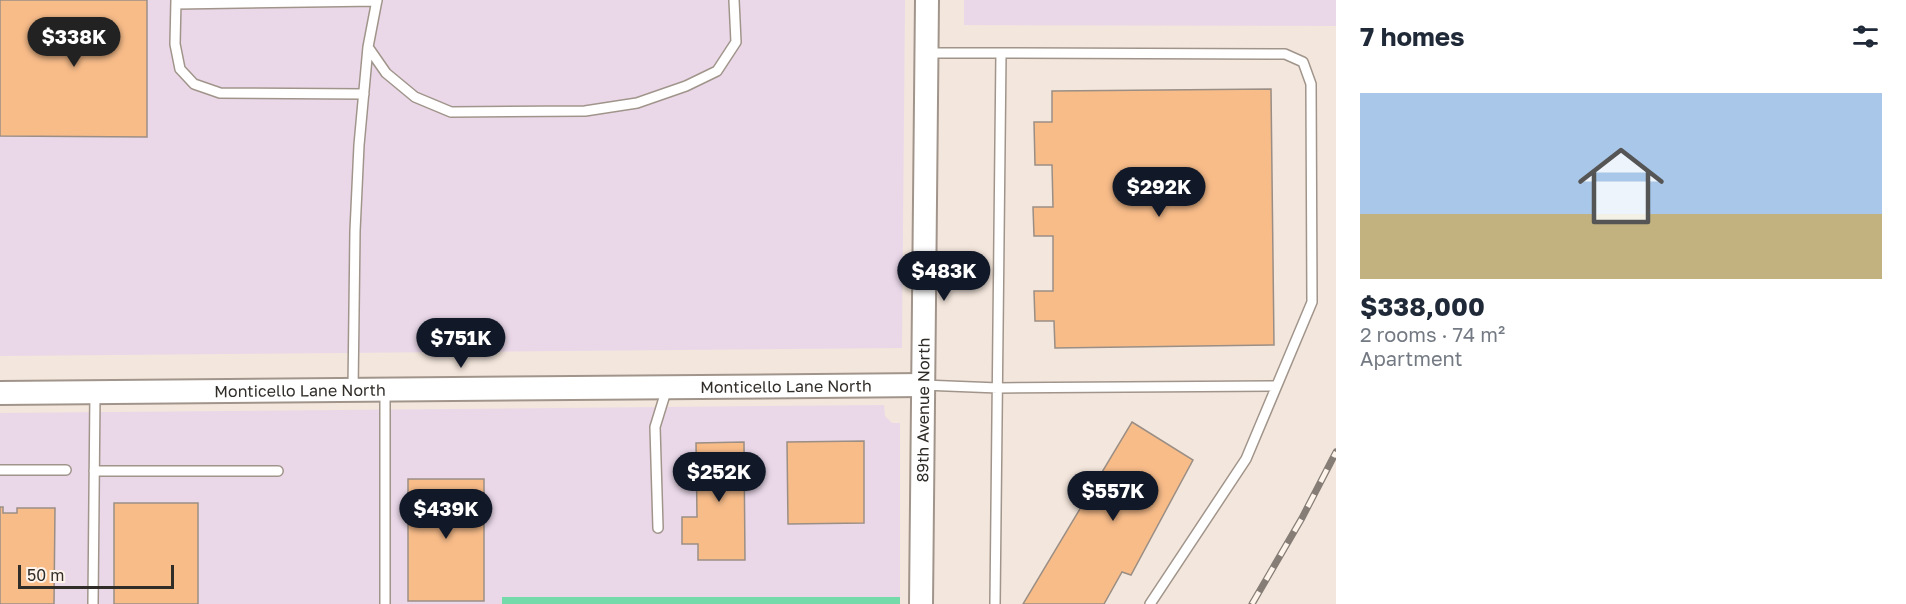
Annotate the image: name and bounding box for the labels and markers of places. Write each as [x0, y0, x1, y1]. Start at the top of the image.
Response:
pin: $338K [32, 17, 116, 68]
pin: $292K [1117, 167, 1201, 218]
pin: $483K [902, 251, 986, 302]
pin: $751K [419, 318, 503, 369]
pin: $252K [677, 452, 761, 503]
pin: $557K [1071, 471, 1155, 522]
pin: $439K [404, 489, 488, 540]

